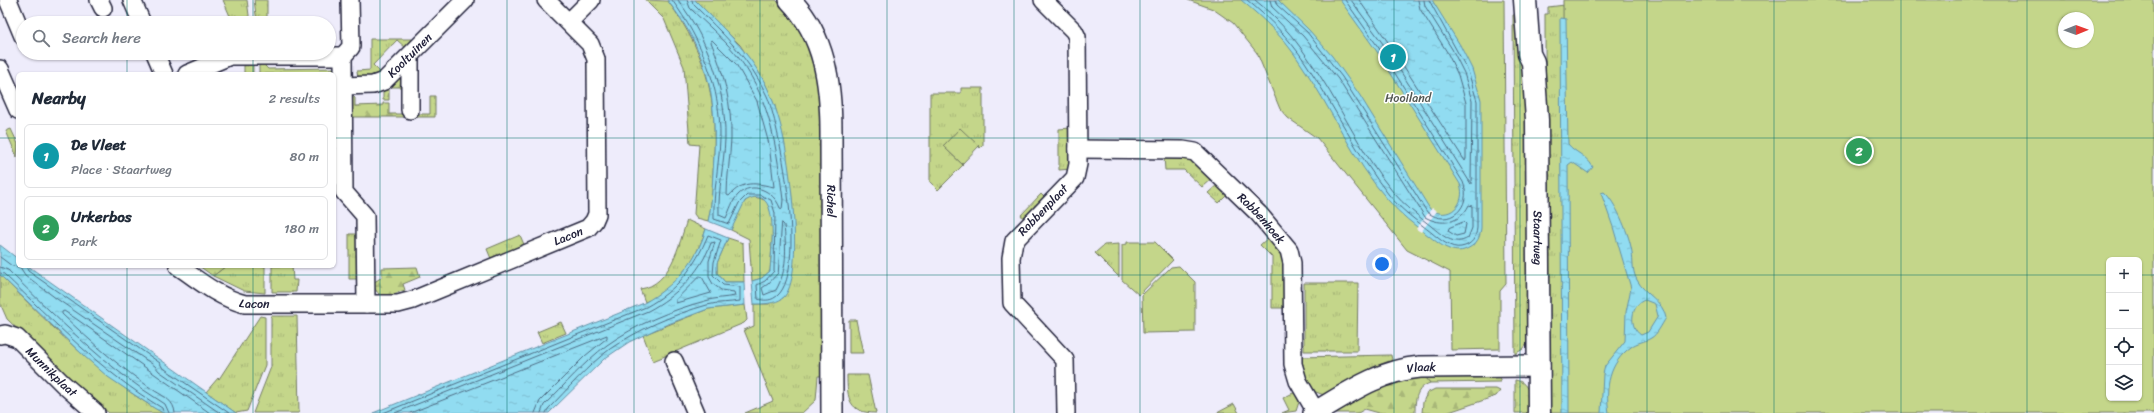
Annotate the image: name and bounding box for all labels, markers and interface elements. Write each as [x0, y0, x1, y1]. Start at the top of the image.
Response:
north arrow [2058, 12, 2094, 48]
search box [16, 16, 336, 60]
text: Search here [62, 25, 141, 51]
icon: search [30, 27, 52, 49]
street label: Kooltuinen [382, 27, 438, 83]
pin: 1 [1380, 42, 1406, 72]
text: Nearby [32, 83, 86, 113]
text: 2 results [269, 87, 320, 110]
park label: Hooiland [1385, 87, 1432, 109]
text: De Vleet [71, 132, 126, 158]
pin: 2 [1846, 136, 1872, 166]
text: 1 [43, 145, 49, 168]
text: 80 m [290, 145, 319, 168]
text: Place · Staartweg [71, 158, 172, 181]
street label: Robbenplaat [1012, 178, 1075, 241]
street label: Richel [820, 185, 842, 218]
street label: Robbenhoek [1232, 187, 1291, 250]
text: Urkerbos [71, 204, 132, 230]
street label: Staartweg [1527, 210, 1549, 265]
text: 2 [42, 217, 50, 240]
text: 180 m [284, 217, 319, 240]
street label: Lacon [550, 220, 587, 252]
text: Park [71, 230, 98, 253]
your location [1372, 254, 1392, 274]
map controls [2106, 257, 2142, 401]
button: + [2106, 257, 2142, 293]
street label: Lacon [237, 292, 270, 315]
button: − [2106, 293, 2142, 329]
button: locate [2106, 329, 2142, 365]
street label: Munnikplaat [20, 341, 83, 404]
street label: Vlaak [1405, 356, 1437, 380]
button: layers [2106, 365, 2142, 401]

